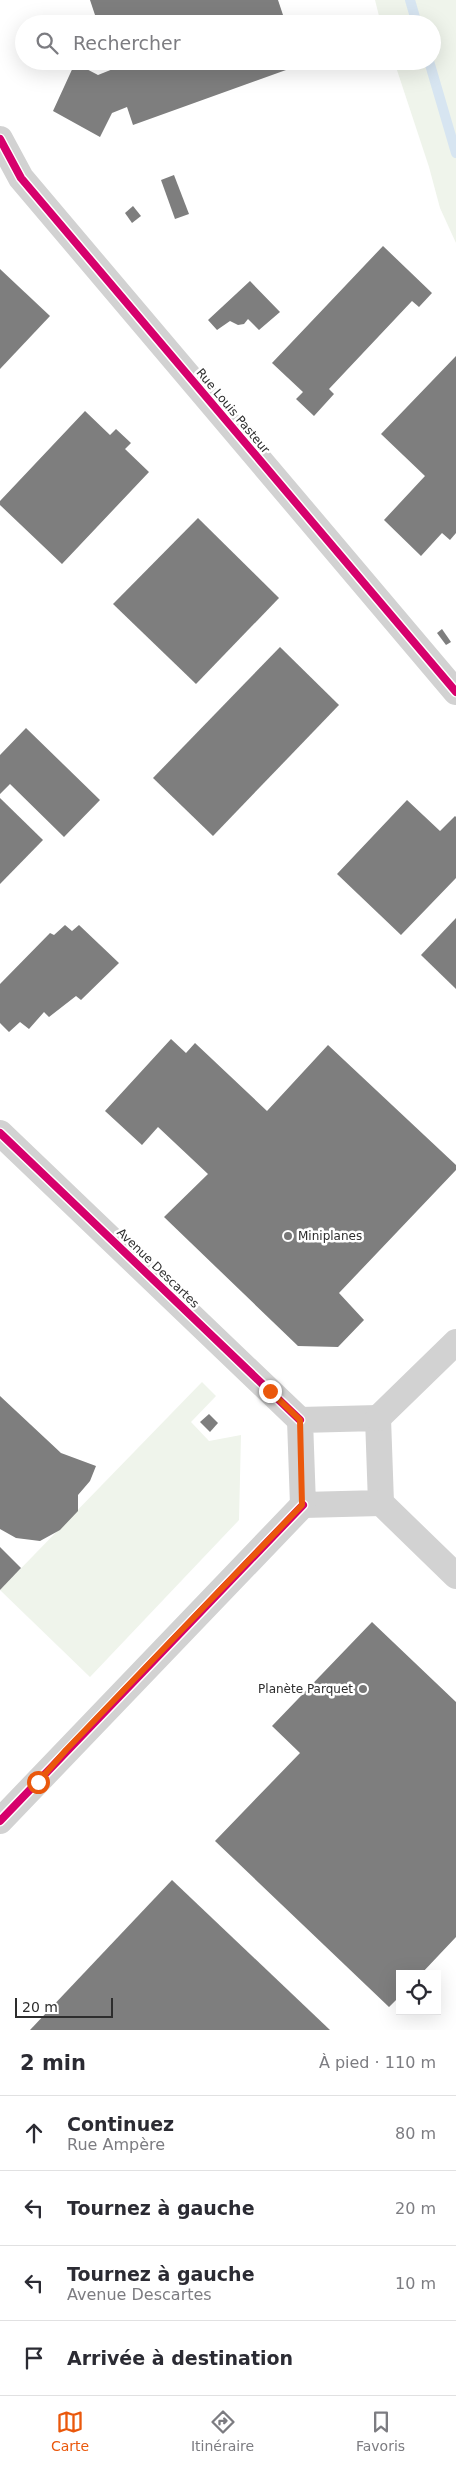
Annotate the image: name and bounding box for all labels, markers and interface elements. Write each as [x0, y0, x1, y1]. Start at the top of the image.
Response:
search box [15, 15, 441, 70]
icon: search [33, 29, 61, 57]
text: Rechercher [73, 32, 181, 54]
street label: Rue Louis Pasteur [193, 366, 273, 456]
street label: Avenue Descartes [114, 1225, 202, 1311]
place label: Miniplanes [298, 1229, 362, 1243]
marker: Miniplanes [282, 1230, 294, 1242]
route end [259, 1380, 282, 1403]
place label: Planète Parquet [258, 1682, 353, 1696]
marker: Planète Parquet [357, 1683, 369, 1695]
route start [27, 1771, 50, 1794]
map controls [396, 1970, 441, 2015]
button: locate [396, 1970, 441, 2015]
scale bar [15, 1995, 112, 2018]
text: 20 m [22, 1999, 58, 2015]
text: 2 min [20, 2051, 86, 2075]
text: À pied · 110 m [319, 2053, 436, 2072]
text: Continuez [67, 2113, 174, 2135]
icon: ahead [20, 2119, 48, 2147]
text: 80 m [395, 2124, 436, 2143]
text: Rue Ampère [67, 2135, 165, 2154]
icon: left [20, 2194, 48, 2222]
text: Tournez à gauche [67, 2197, 255, 2219]
text: 20 m [395, 2199, 436, 2218]
text: Tournez à gauche [67, 2263, 255, 2285]
icon: left [20, 2269, 48, 2297]
text: 10 m [395, 2274, 436, 2293]
text: Avenue Descartes [67, 2285, 212, 2304]
icon: arrive [20, 2344, 48, 2372]
text: Arrivée à destination [67, 2347, 293, 2369]
tab: Carte [51, 2408, 89, 2454]
tab: Itinéraire [191, 2408, 254, 2454]
tab: Favoris [356, 2408, 405, 2454]

